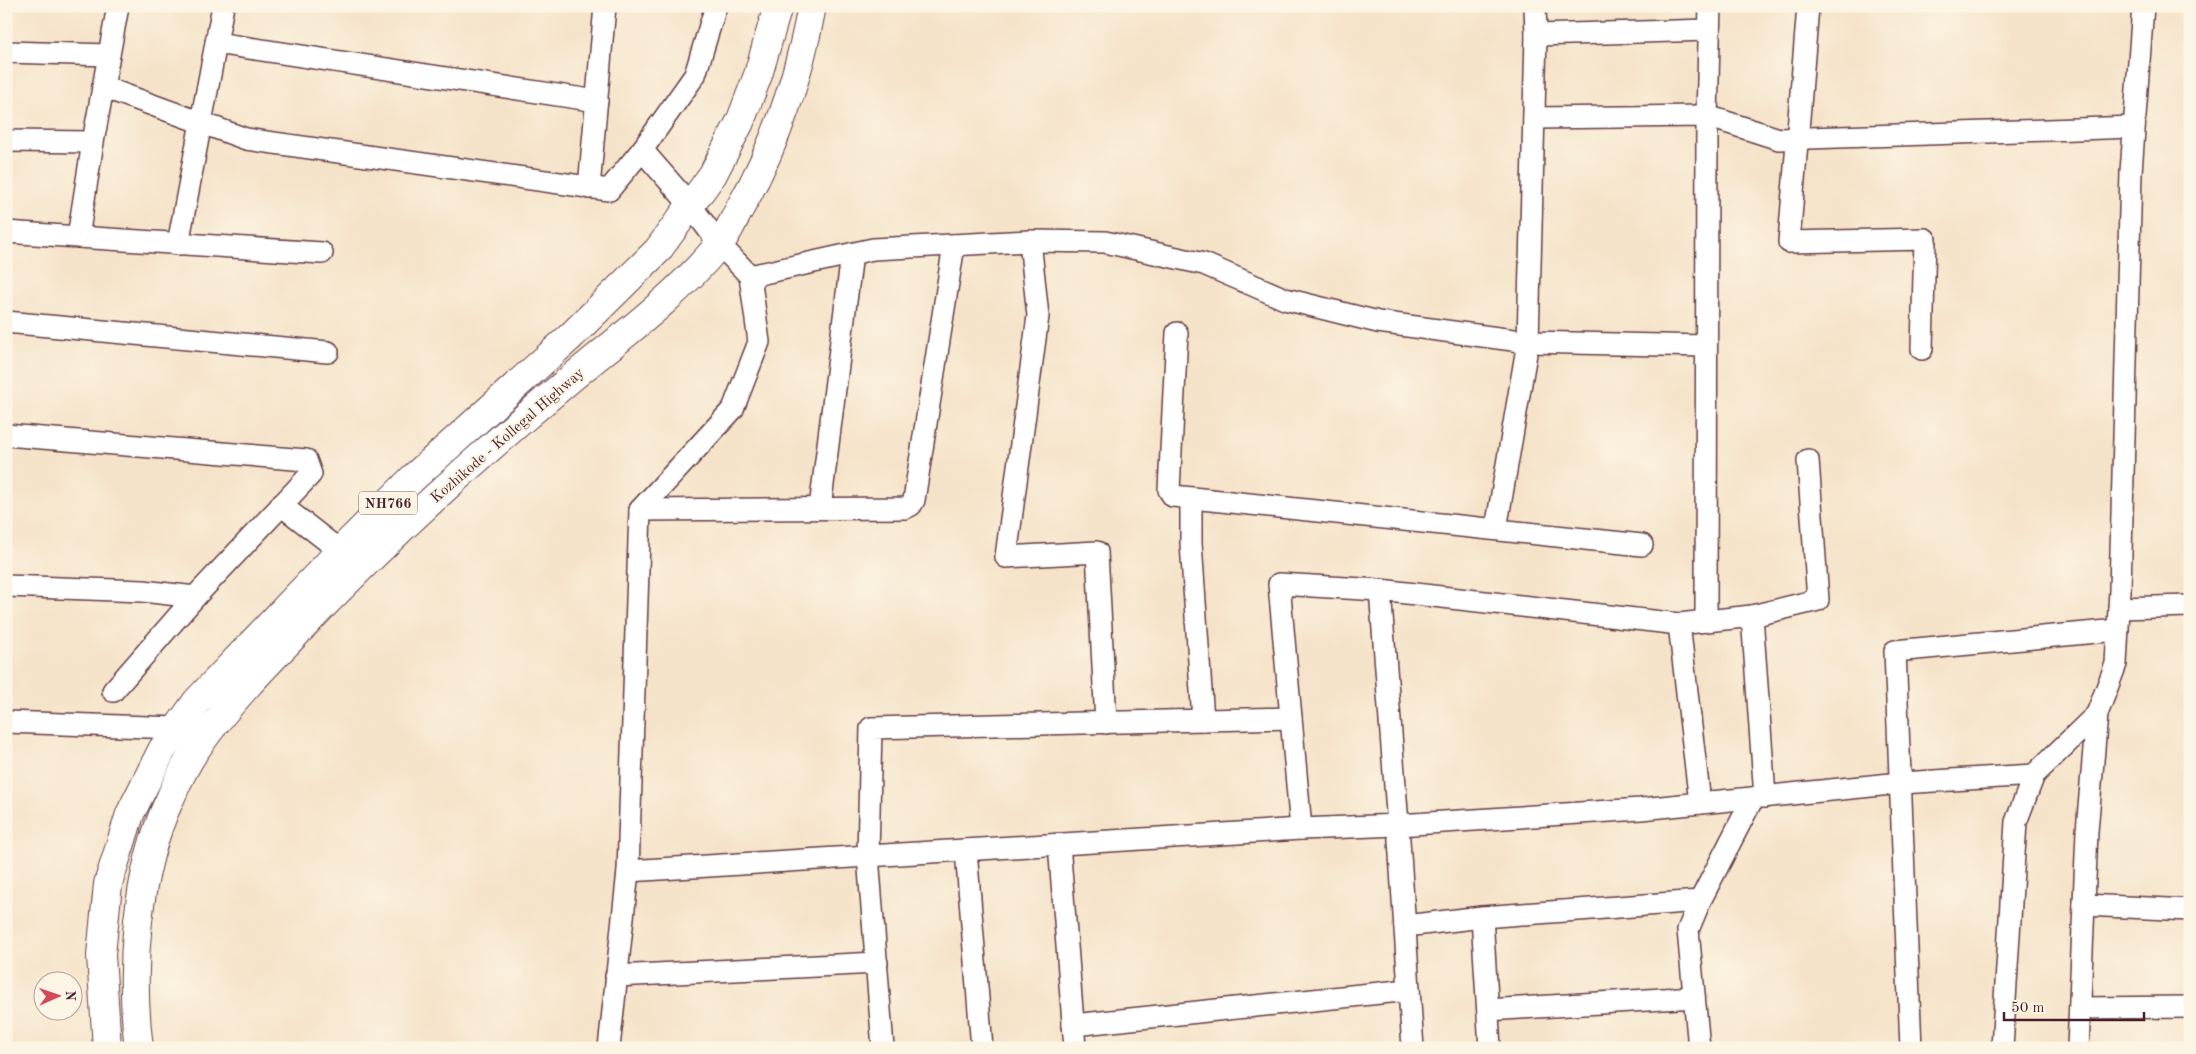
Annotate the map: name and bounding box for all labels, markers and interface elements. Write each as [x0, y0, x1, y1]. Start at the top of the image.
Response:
street label: Kozhikode - Kollegal Highway [429, 366, 587, 507]
road number: NH766 [359, 492, 417, 514]
north arrow [32, 972, 82, 1022]
scale bar [2004, 989, 2144, 1021]
text: N [63, 990, 77, 1001]
text: 50 m [2011, 1001, 2045, 1016]

